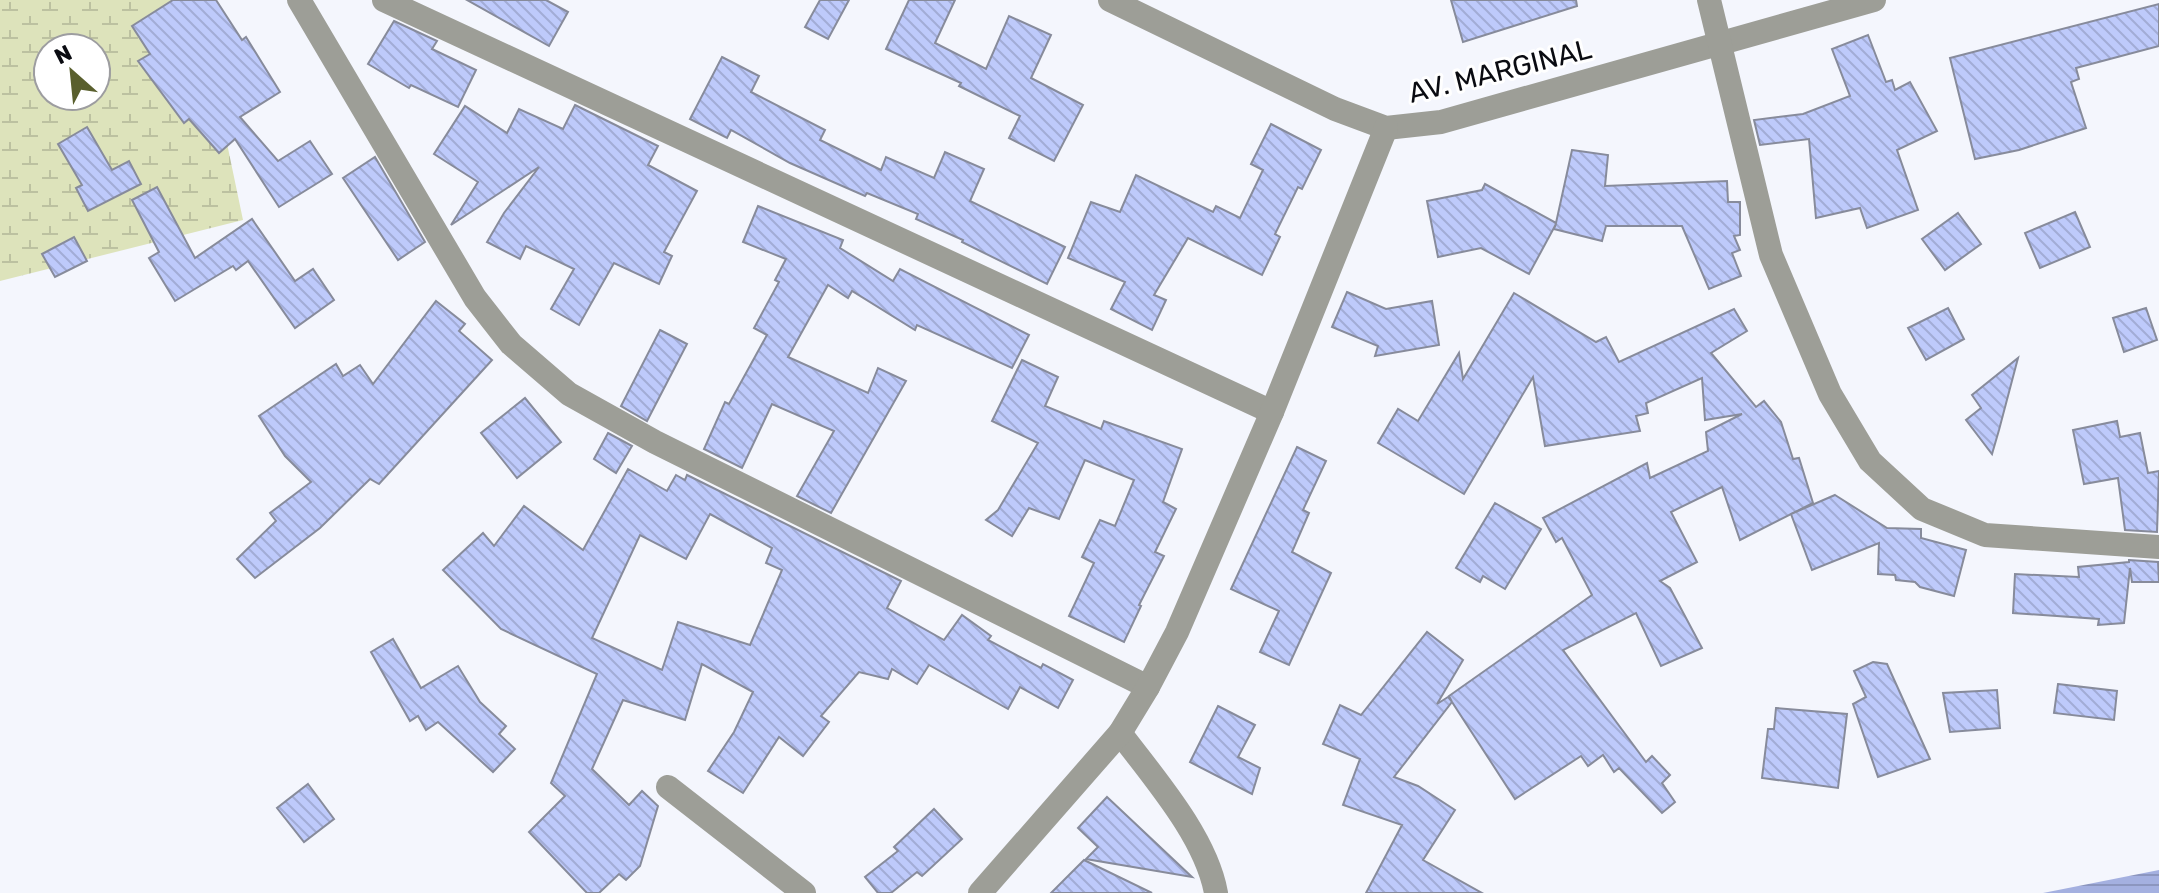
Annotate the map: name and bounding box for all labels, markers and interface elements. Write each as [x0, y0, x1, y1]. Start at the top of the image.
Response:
north arrow [32, 32, 112, 112]
street label: AV. MARGINAL [1405, 32, 1595, 110]
text: N [50, 39, 76, 70]

